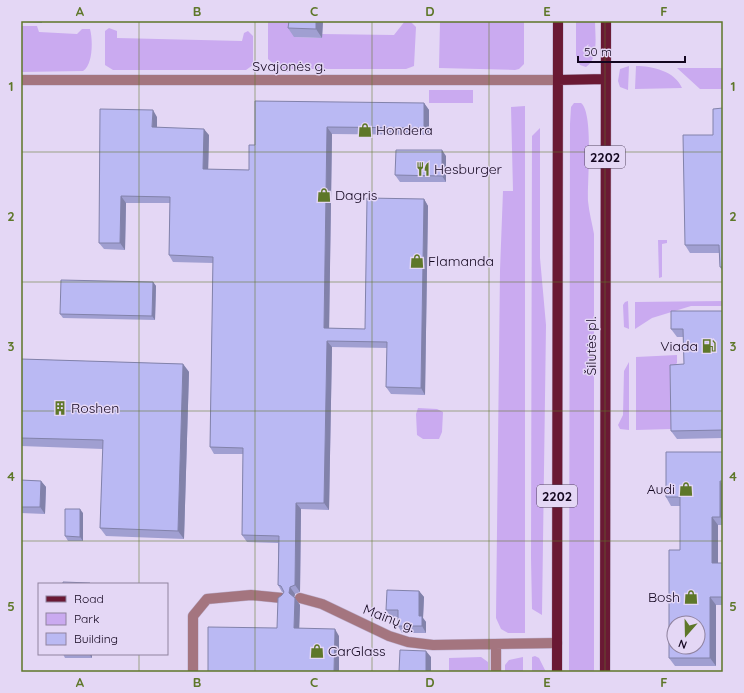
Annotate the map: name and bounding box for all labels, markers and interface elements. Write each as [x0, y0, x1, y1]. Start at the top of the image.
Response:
text: A [76, 3, 85, 19]
text: B [193, 3, 201, 19]
text: C [310, 3, 318, 19]
text: D [425, 3, 435, 19]
text: E [543, 3, 551, 19]
text: F [660, 3, 668, 19]
scale bar [578, 38, 685, 64]
text: 50 m [584, 44, 612, 59]
street label: Svajonės g. [252, 57, 326, 75]
text: 1 [8, 78, 14, 94]
text: 1 [730, 78, 736, 94]
place label: Hondera [376, 121, 433, 139]
shop icon: Hondera [357, 122, 373, 138]
road number: 2202 [585, 146, 625, 168]
place label: Hesburger [434, 160, 503, 178]
restaurant icon: Hesburger [415, 161, 431, 177]
place label: Dagris [335, 186, 377, 204]
shop icon: Dagris [316, 187, 332, 203]
text: 2 [7, 208, 15, 224]
text: 2 [729, 208, 737, 224]
place label: Flamanda [428, 252, 494, 270]
shop icon: Flamanda [409, 253, 425, 269]
street label: Šilutės pl. [582, 316, 600, 376]
place label: Viada [660, 337, 698, 355]
text: 3 [8, 338, 15, 354]
fuel station icon: Viada [701, 338, 717, 354]
text: 3 [730, 338, 737, 354]
place label: Roshen [71, 399, 119, 417]
building icon: Roshen [52, 400, 68, 416]
text: 4 [7, 468, 15, 484]
text: 4 [729, 468, 737, 484]
place label: Audi [647, 480, 675, 498]
shop icon: Audi [678, 481, 694, 497]
road number: 2202 [537, 485, 577, 507]
legend [38, 583, 168, 655]
place label: Bosh [648, 588, 680, 606]
shop icon: Bosh [683, 589, 699, 605]
text: Road [74, 591, 104, 606]
text: 5 [7, 598, 15, 614]
text: 5 [729, 598, 737, 614]
street label: Mainų g. [360, 600, 418, 636]
text: Park [74, 611, 99, 626]
north arrow [666, 615, 706, 655]
text: Building [74, 631, 118, 646]
text: N [676, 636, 689, 652]
place label: CarGlass [328, 642, 386, 660]
shop icon: CarGlass [309, 643, 325, 659]
text: A [76, 674, 85, 690]
text: B [193, 674, 201, 690]
text: C [310, 674, 318, 690]
text: D [425, 674, 435, 690]
text: E [543, 674, 551, 690]
text: F [660, 674, 668, 690]

